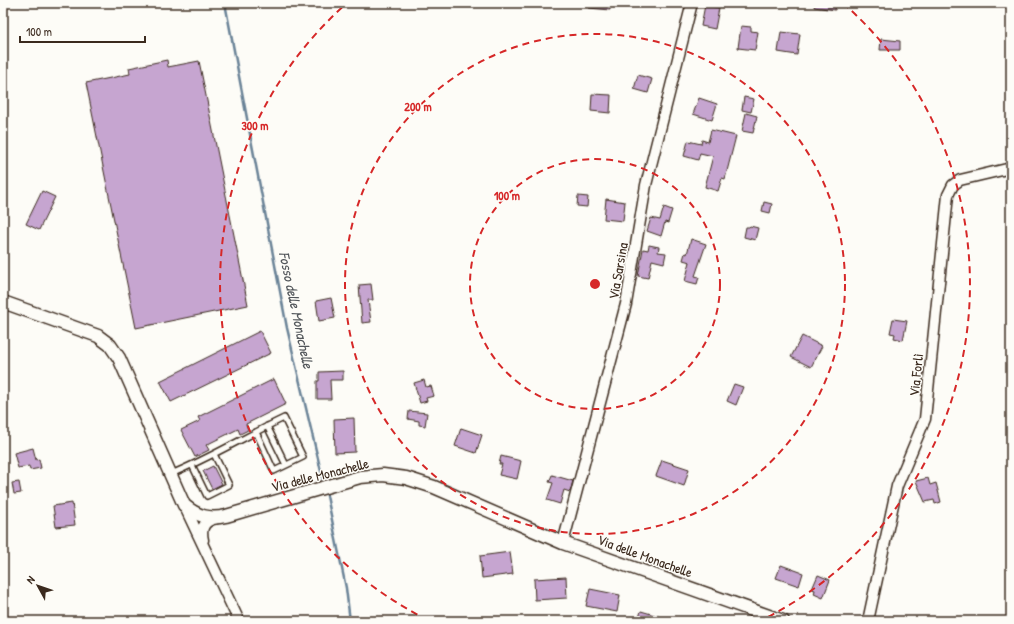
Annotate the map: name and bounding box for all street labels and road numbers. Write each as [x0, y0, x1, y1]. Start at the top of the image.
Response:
street label: Via Sarsina [603, 241, 632, 301]
street label: Via Forlì [904, 353, 927, 397]
street label: Via delle Monachelle [269, 453, 371, 496]
street label: Via delle Monachelle [595, 530, 696, 582]

